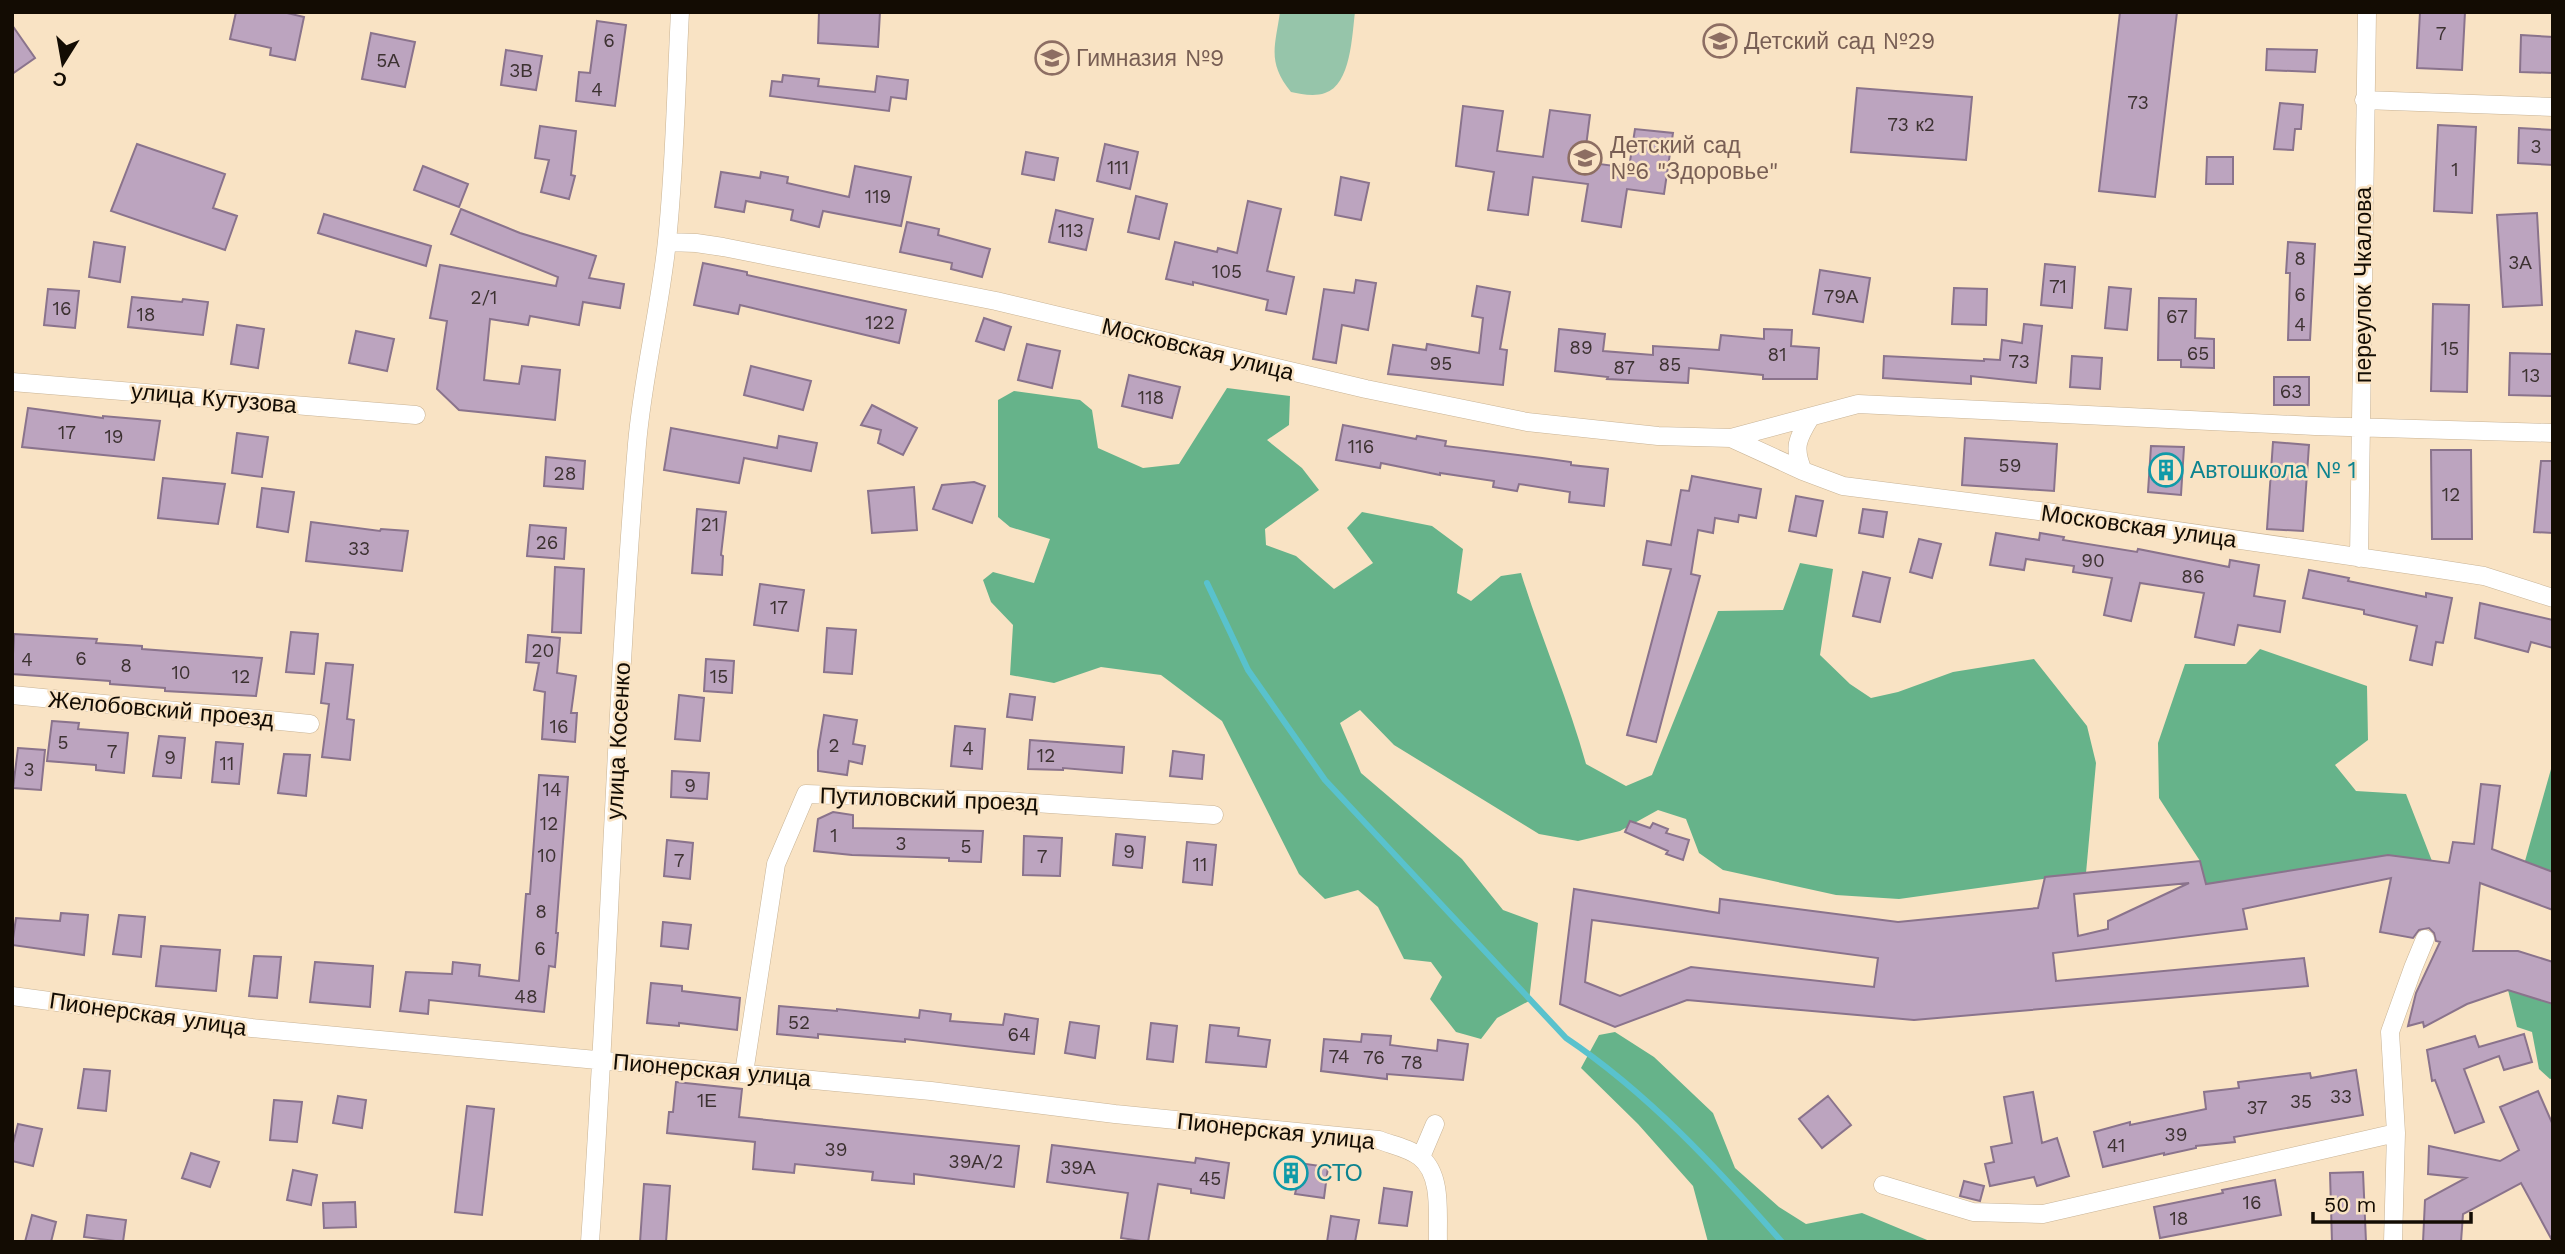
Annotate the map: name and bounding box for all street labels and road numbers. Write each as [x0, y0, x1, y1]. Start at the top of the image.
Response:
street label: переулок Чкалова [2350, 187, 2377, 383]
street label: Московская улица [1099, 313, 1297, 386]
street label: улица Кутузова [130, 378, 298, 419]
street label: Московская улица [2039, 499, 2239, 554]
street label: улица Косенко [601, 662, 636, 820]
street label: Желобовский проезд [47, 686, 275, 733]
street label: Путиловский проезд [819, 782, 1039, 817]
street label: Пионерская улица [48, 987, 248, 1042]
street label: Пионерская улица [612, 1048, 812, 1093]
street label: Пионерская улица [1176, 1108, 1376, 1155]

